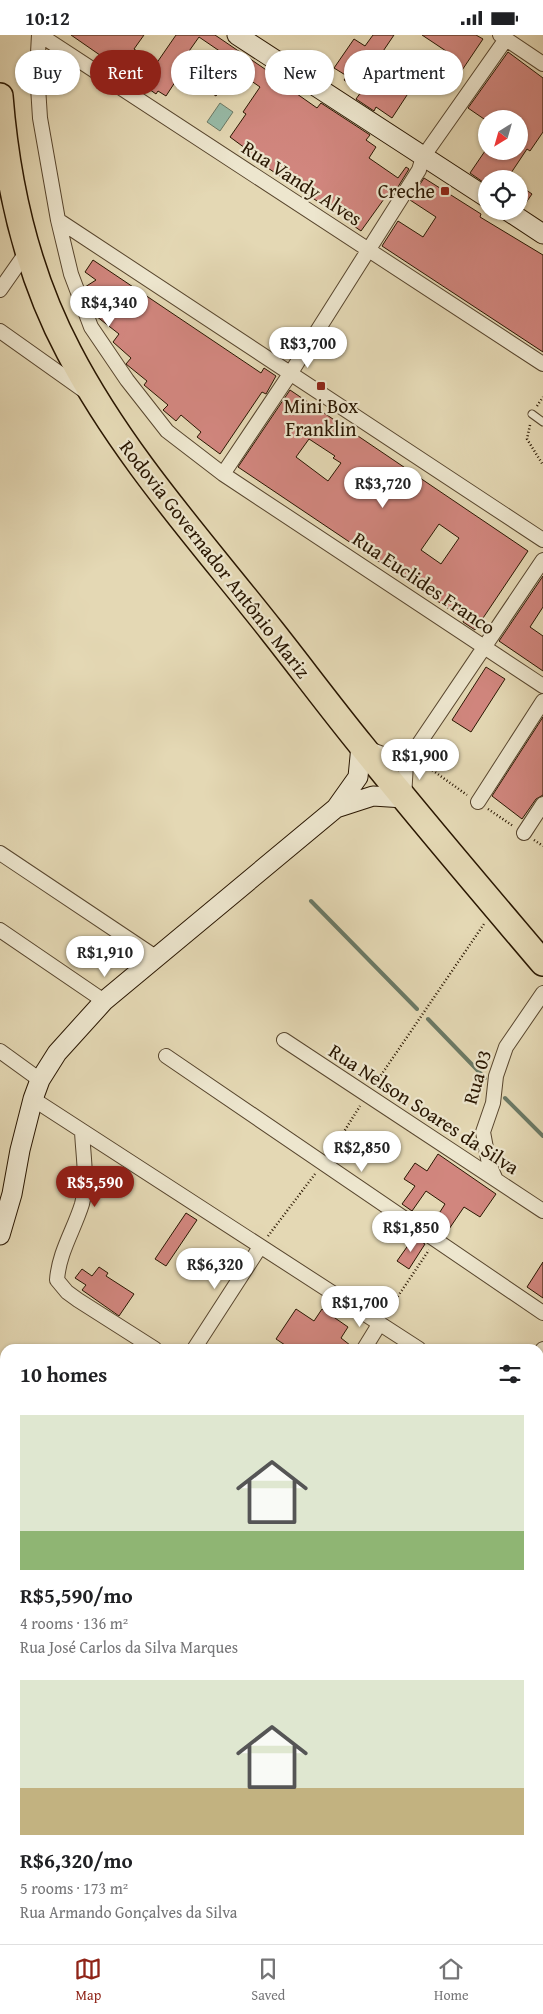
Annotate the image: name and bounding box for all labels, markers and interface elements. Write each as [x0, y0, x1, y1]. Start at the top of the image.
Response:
text: 10:12 [25, 4, 70, 32]
chip: Buy [15, 50, 80, 95]
chip: Rent [90, 50, 161, 95]
chip: Filters [171, 50, 255, 95]
chip: New [265, 50, 334, 95]
chip: Apartment [344, 50, 463, 95]
north arrow [478, 110, 528, 160]
map controls [478, 110, 528, 220]
street label: Rua Vandy Alves [236, 133, 368, 232]
button: locate [478, 170, 528, 220]
place label: Creche [378, 176, 435, 205]
marker: Creche [439, 185, 451, 197]
pin: R$4,340 [63, 285, 155, 328]
text: R$4,340 [81, 290, 137, 314]
pin: R$3,700 [262, 327, 354, 369]
text: R$3,700 [280, 331, 336, 355]
marker: Mini Box Franklin [315, 380, 327, 392]
place label: Mini Box Franklin [284, 391, 359, 443]
street label: Rodovia Governador Antônio Mariz [113, 434, 318, 684]
pin: R$3,720 [337, 467, 429, 509]
text: R$3,720 [355, 471, 411, 495]
street label: Rua Euclides Franco [347, 524, 502, 641]
pin: R$1,900 [374, 739, 466, 781]
text: R$1,900 [392, 743, 448, 767]
pin: R$1,910 [59, 935, 151, 978]
text: R$1,910 [77, 940, 133, 964]
street label: Rua Nelson Soares da Silva [323, 1036, 526, 1181]
street label: Rua 03 [455, 1046, 498, 1108]
pin: R$2,850 [316, 1131, 408, 1173]
text: R$2,850 [334, 1135, 390, 1159]
pin: R$5,590 [49, 1165, 141, 1208]
text: R$5,590 [67, 1170, 123, 1194]
pin: R$1,850 [365, 1211, 457, 1253]
text: R$1,850 [383, 1215, 439, 1239]
pin: R$6,320 [169, 1247, 261, 1290]
text: R$6,320 [187, 1252, 243, 1276]
pin: R$1,700 [314, 1285, 406, 1328]
text: R$1,700 [332, 1290, 388, 1314]
text: 10 homes [20, 1359, 107, 1390]
icon: filters [496, 1360, 524, 1388]
icon: home [227, 1447, 317, 1537]
text: R$5,590/mo [20, 1580, 133, 1611]
text: 4 rooms · 136 m² [20, 1611, 128, 1635]
text: Rua José Carlos da Silva Marques [20, 1635, 238, 1659]
icon: home [227, 1712, 317, 1802]
text: R$6,320/mo [20, 1845, 133, 1876]
text: 5 rooms · 173 m² [20, 1876, 128, 1900]
text: Rua Armando Gonçalves da Silva [20, 1900, 237, 1924]
tab: Map [74, 1955, 102, 2005]
tab: Saved [251, 1955, 285, 2005]
tab: Home [434, 1955, 469, 2005]

